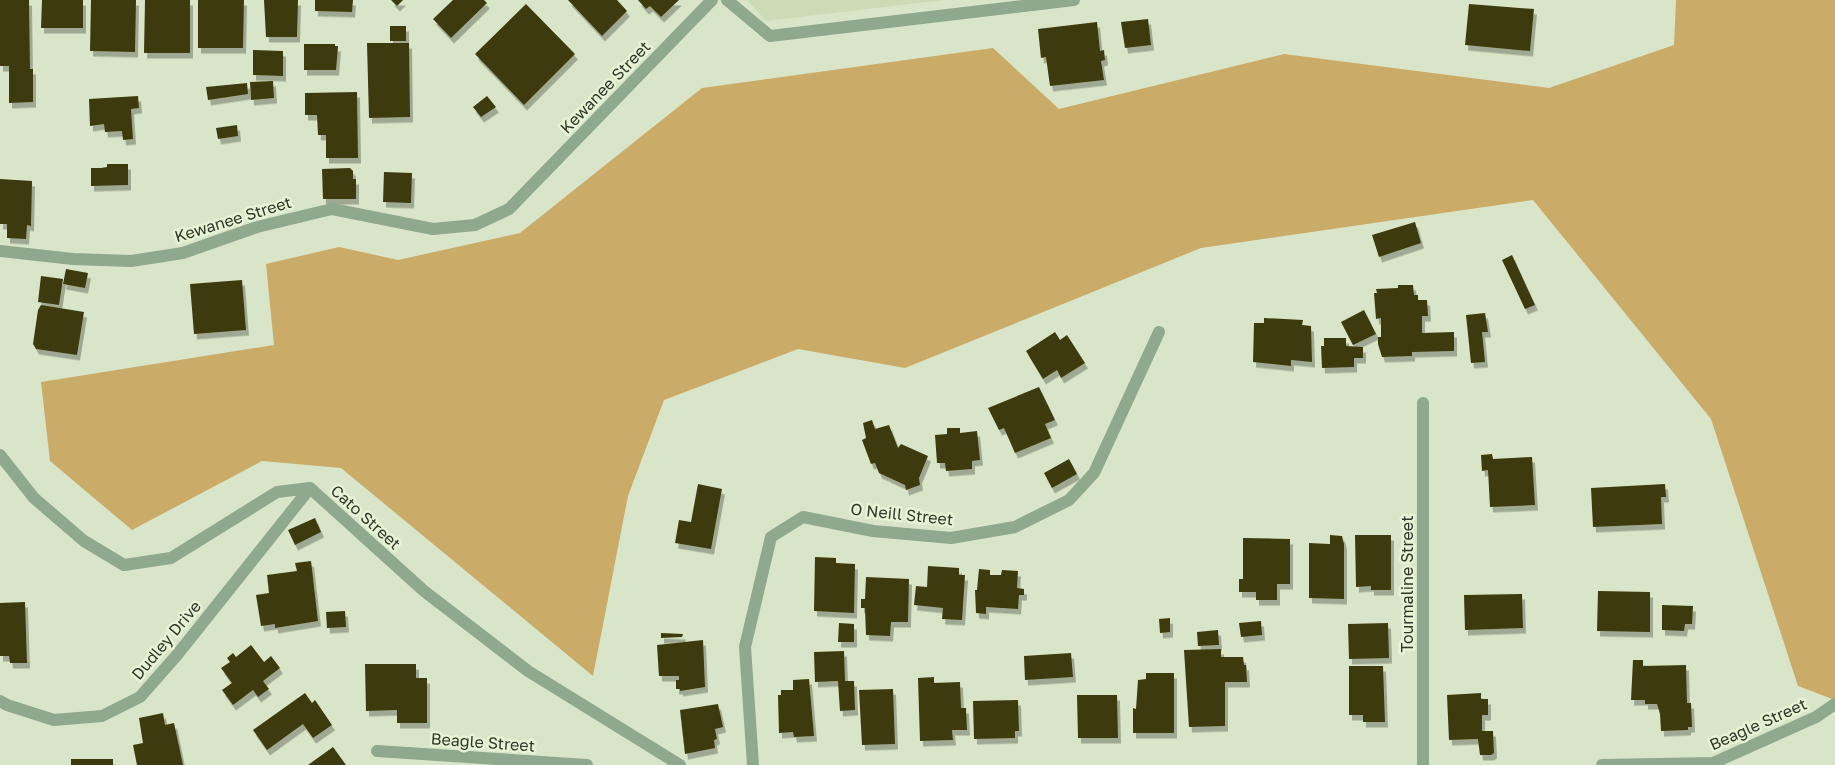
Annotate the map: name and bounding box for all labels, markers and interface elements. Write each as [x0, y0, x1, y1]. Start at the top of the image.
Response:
street label: Kewanee Street [556, 36, 654, 138]
street label: Kewanee Street [172, 192, 294, 246]
street label: Cato Street [327, 480, 405, 554]
street label: O Neill Street [850, 499, 954, 529]
street label: Tourmaline Street [1397, 515, 1417, 653]
street label: Dudley Drive [127, 596, 205, 684]
street label: Beagle Street [1706, 694, 1810, 754]
street label: Beagle Street [430, 728, 536, 756]

